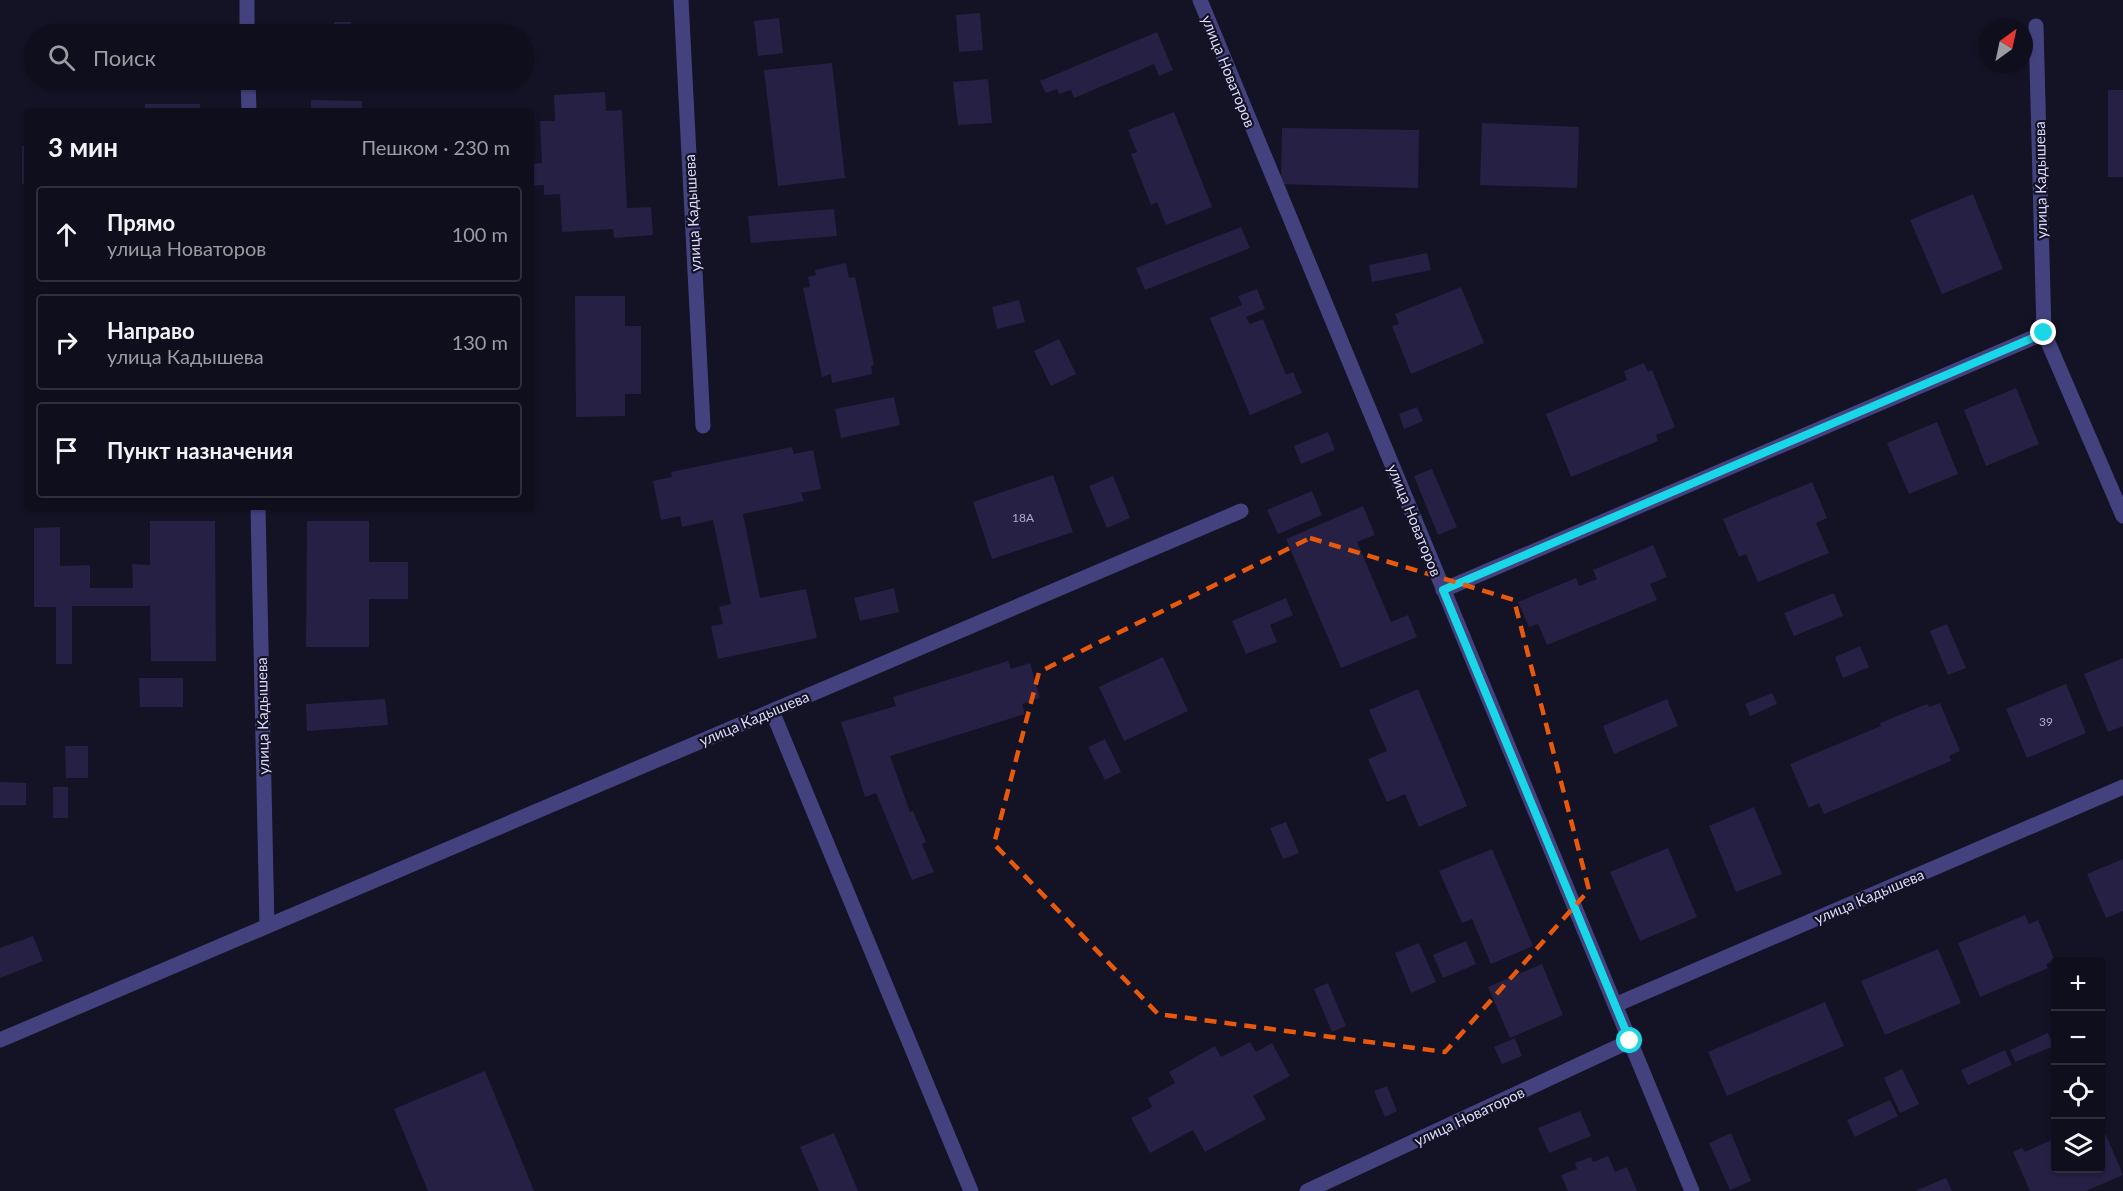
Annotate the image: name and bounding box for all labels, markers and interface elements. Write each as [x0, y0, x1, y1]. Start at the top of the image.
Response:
street label: улица Новаторов [1198, 12, 1260, 130]
north arrow [1979, 18, 2033, 72]
search box [24, 24, 534, 90]
icon: search [45, 41, 78, 74]
text: Поиск [93, 44, 156, 71]
street label: улица Кадышева [2030, 121, 2050, 239]
text: 3 мин [48, 131, 118, 163]
text: Пешком · 230 m [361, 135, 510, 159]
street label: улица Кадышева [680, 154, 704, 272]
text: Прямо [107, 209, 175, 236]
icon: ahead [50, 218, 83, 251]
text: 100 m [452, 222, 508, 246]
text: улица Новаторов [107, 236, 266, 260]
text: Направо [107, 317, 195, 344]
route end [2030, 319, 2056, 345]
icon: right [50, 326, 83, 359]
text: 130 m [452, 330, 508, 354]
text: улица Кадышева [107, 344, 264, 368]
icon: arrive [50, 434, 83, 467]
text: Пункт назначения [107, 437, 293, 464]
street label: улица Новаторов [1384, 461, 1446, 579]
house number: 18А [1012, 510, 1035, 525]
street label: улица Кадышева [252, 657, 272, 775]
street label: улица Кадышева [696, 687, 812, 749]
house number: 39 [2039, 714, 2053, 729]
street label: улица Кадышева [1811, 865, 1927, 927]
map controls [2051, 957, 2105, 1173]
button: + [2051, 957, 2105, 1011]
button: − [2051, 1011, 2105, 1065]
route start [1616, 1027, 1642, 1053]
button: locate [2051, 1065, 2105, 1119]
street label: улица Новаторов [1411, 1083, 1527, 1149]
button: layers [2051, 1119, 2105, 1173]

